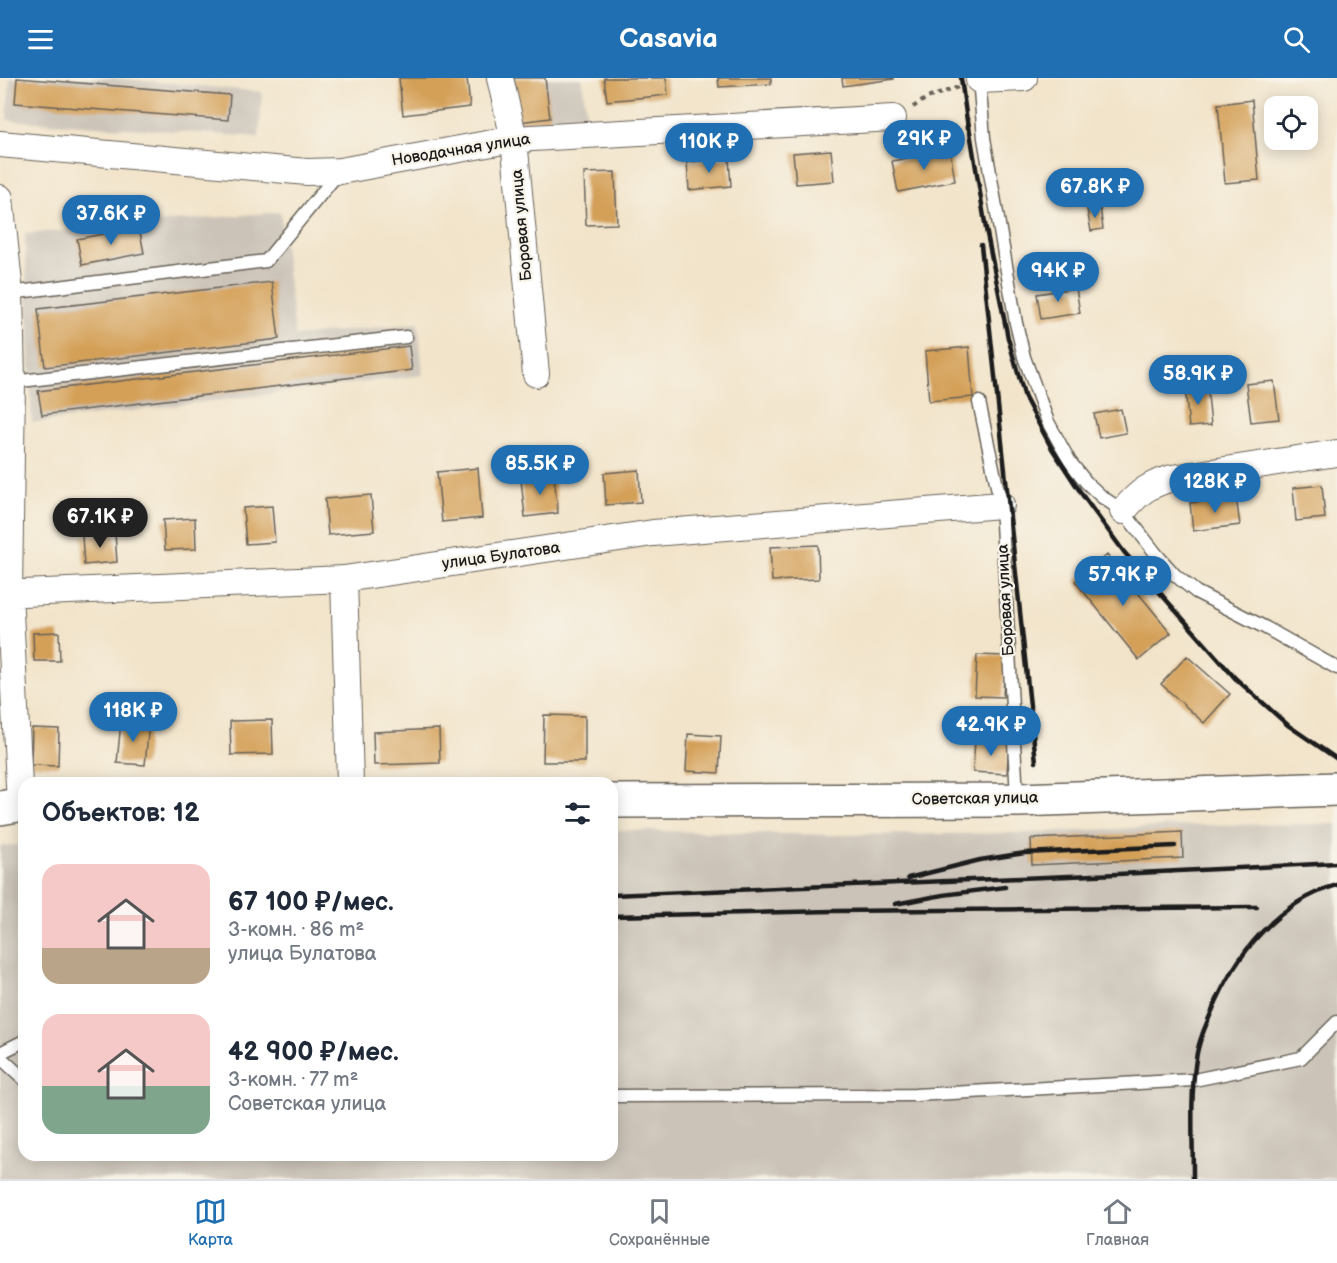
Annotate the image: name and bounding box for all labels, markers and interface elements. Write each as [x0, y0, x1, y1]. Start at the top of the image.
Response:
icon: menu [24, 23, 57, 56]
text: Casavia [619, 23, 718, 55]
icon: search [1280, 23, 1313, 56]
map controls [1264, 96, 1318, 150]
button: locate [1264, 96, 1318, 150]
pin: 29K ₽ [882, 120, 966, 171]
pin: 110K ₽ [660, 123, 758, 174]
text: 29K ₽ [897, 127, 951, 151]
street label: Новодачная улица [390, 130, 532, 170]
text: 110K ₽ [679, 130, 739, 154]
street label: Боровая улица [508, 168, 536, 282]
pin: 67.8K ₽ [1040, 168, 1150, 219]
text: 67.8K ₽ [1060, 175, 1130, 199]
pin: 37.6K ₽ [56, 195, 166, 246]
text: 37.6K ₽ [76, 202, 146, 226]
pin: 94K ₽ [1016, 252, 1100, 303]
text: 94K ₽ [1031, 259, 1085, 283]
pin: 58.9K ₽ [1143, 355, 1253, 406]
text: 58.9K ₽ [1163, 362, 1233, 386]
pin: 85.5K ₽ [485, 445, 595, 496]
text: 85.5K ₽ [505, 452, 575, 476]
pin: 128K ₽ [1166, 463, 1264, 514]
text: 128K ₽ [1183, 470, 1247, 494]
pin: 67.1K ₽ [45, 498, 155, 549]
text: 67.1K ₽ [67, 505, 133, 529]
street label: улица Булатова [441, 538, 562, 574]
street label: Боровая улица [994, 543, 1018, 656]
pin: 57.9K ₽ [1068, 556, 1178, 607]
text: 57.9K ₽ [1088, 563, 1158, 587]
pin: 118K ₽ [84, 692, 182, 743]
text: 118K ₽ [103, 699, 163, 723]
pin: 42.9K ₽ [936, 706, 1046, 757]
text: 42.9K ₽ [956, 713, 1026, 737]
street label: Советская улица [912, 788, 1039, 810]
icon: filters [561, 797, 594, 830]
text: Объектов: 12 [42, 798, 200, 829]
text: 67 100 ₽/мес. [228, 887, 394, 918]
icon: home [90, 888, 162, 960]
text: 3-комн. · 86 m² [228, 918, 364, 942]
text: улица Булатова [228, 942, 377, 966]
text: 42 900 ₽/мес. [228, 1037, 399, 1068]
icon: home [90, 1038, 162, 1110]
text: 3-комн. · 77 m² [228, 1068, 358, 1092]
text: Советская улица [228, 1092, 386, 1116]
tab: Карта [188, 1195, 233, 1250]
tab: Сохранённые [609, 1195, 710, 1250]
tab: Главная [1086, 1195, 1149, 1250]

